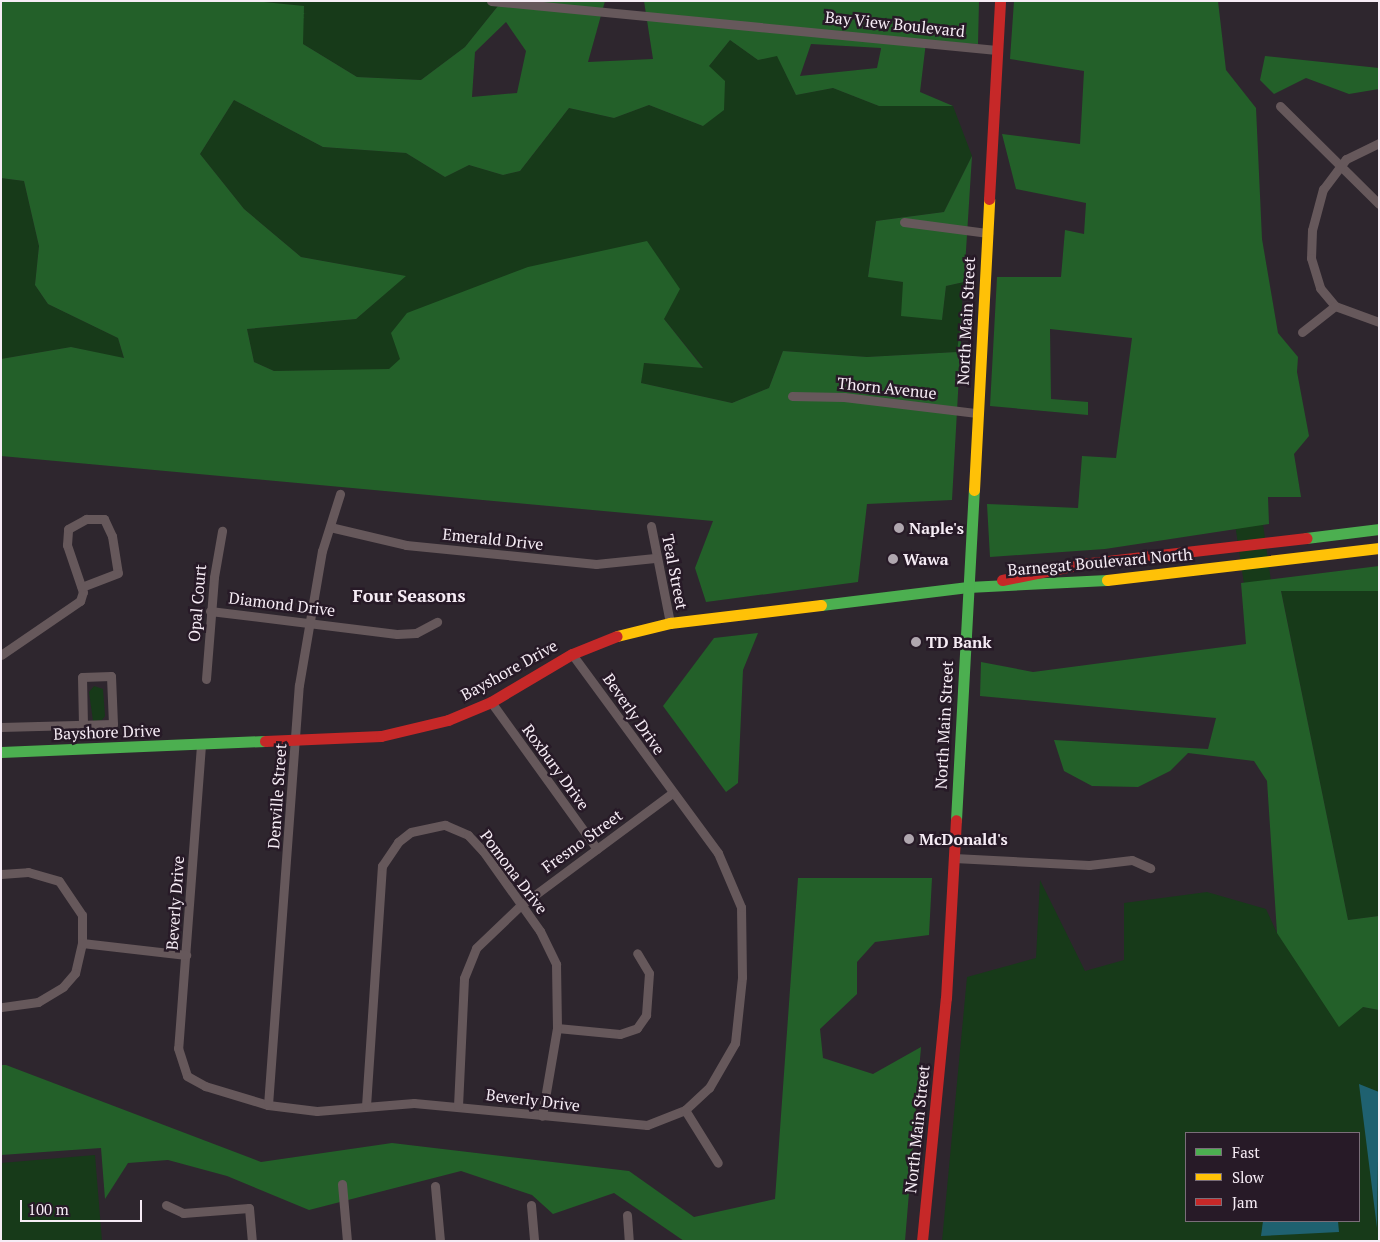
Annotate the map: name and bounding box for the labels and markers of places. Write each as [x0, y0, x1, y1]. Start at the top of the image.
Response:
place label: Naple's [909, 518, 964, 538]
marker: Naple's [893, 522, 905, 534]
place label: Wawa [903, 549, 949, 569]
marker: Wawa [887, 553, 899, 565]
place label: TD Bank [926, 632, 992, 652]
marker: TD Bank [910, 636, 922, 648]
place label: McDonald's [919, 829, 1008, 849]
marker: McDonald's [903, 833, 915, 845]

